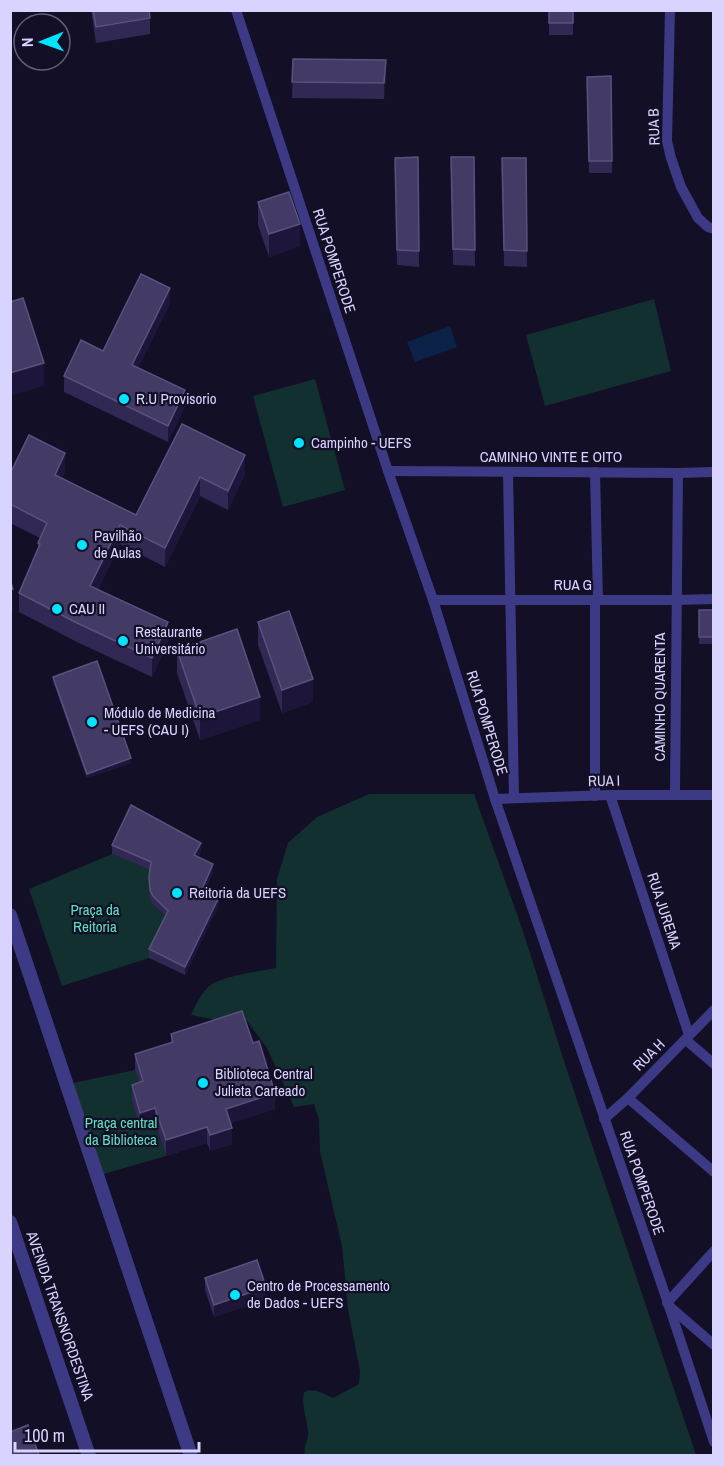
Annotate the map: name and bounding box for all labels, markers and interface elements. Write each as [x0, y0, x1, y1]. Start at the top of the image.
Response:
north arrow [12, 12, 72, 72]
text: N [16, 37, 38, 47]
street label: RUA B [642, 108, 665, 146]
street label: RUA POMPERODE [308, 206, 361, 316]
place label: R.U Provisorio [136, 388, 217, 409]
marker: R.U Provisorio [117, 392, 131, 406]
place label: Campinho - UEFS [311, 432, 412, 453]
marker: Campinho - UEFS [292, 436, 306, 450]
street label: CAMINHO VINTE E OITO [480, 446, 622, 467]
place label: Pavilhão de Aulas [94, 525, 142, 563]
marker: Pavilhão de Aulas [75, 538, 89, 552]
street label: RUA G [554, 574, 592, 595]
place label: CAU II [69, 598, 105, 619]
marker: CAU II [50, 602, 64, 616]
place label: Restaurante Universitário [135, 621, 206, 659]
street label: CAMINHO QUARENTA [649, 632, 670, 761]
marker: Restaurante Universitário [116, 634, 130, 648]
street label: RUA POMPERODE [462, 668, 513, 778]
place label: Módulo de Medicina - UEFS (CAU I) [104, 702, 216, 740]
marker: Módulo de Medicina - UEFS (CAU I) [85, 715, 99, 729]
street label: RUA I [588, 770, 620, 791]
street label: RUA JUREMA [642, 870, 687, 953]
place label: Reitoria da UEFS [189, 882, 286, 903]
marker: Reitoria da UEFS [170, 886, 184, 900]
park label: Praça da Reitoria [70, 899, 120, 937]
street label: RUA H [628, 1034, 669, 1075]
place label: Biblioteca Central Julieta Carteado [215, 1063, 313, 1101]
marker: Biblioteca Central Julieta Carteado [196, 1076, 210, 1090]
park label: Praça central da Biblioteca [85, 1112, 157, 1150]
street label: RUA POMPERODE [615, 1128, 670, 1238]
street label: AVENIDA TRANSNORDESTINA [21, 1227, 100, 1404]
place label: Centro de Processamento de Dados - UEFS [247, 1275, 390, 1313]
marker: Centro de Processamento de Dados - UEFS [228, 1288, 242, 1302]
scale bar [15, 1415, 200, 1453]
text: 100 m [24, 1423, 65, 1448]

